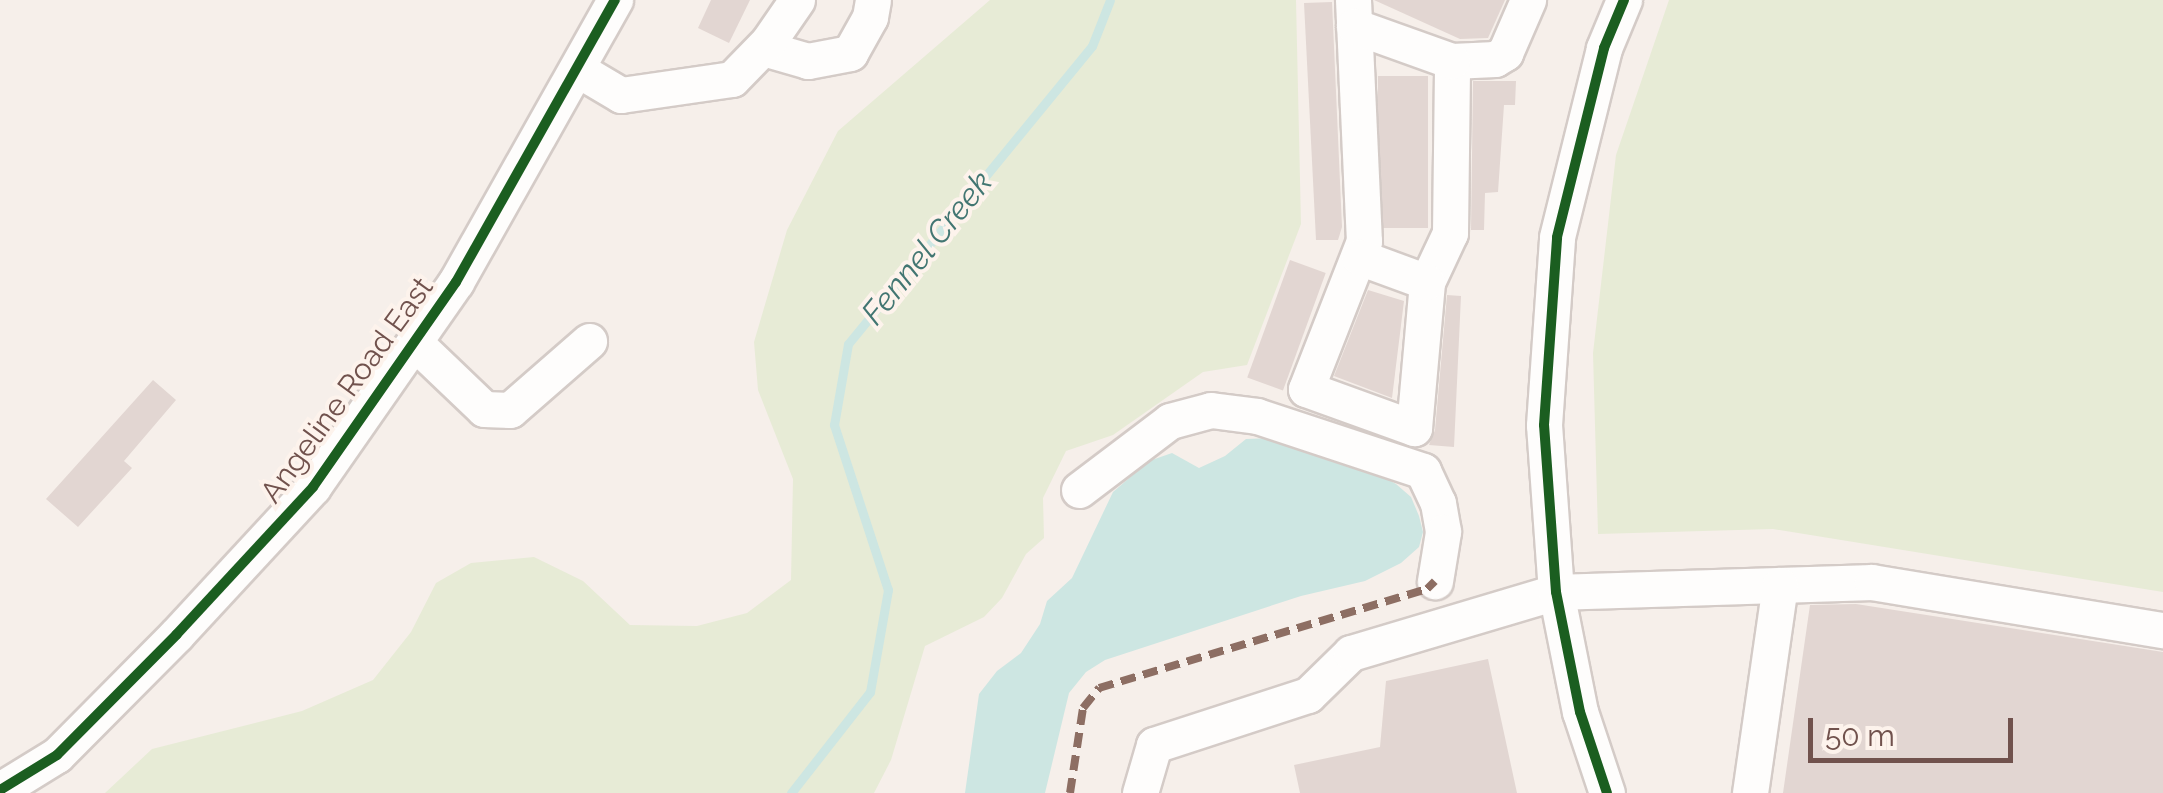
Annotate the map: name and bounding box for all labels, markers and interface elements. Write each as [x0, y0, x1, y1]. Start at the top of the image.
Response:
water label: Fennel Creek [853, 163, 1001, 333]
street label: Angeline Road East [253, 270, 441, 510]
scale bar [1813, 698, 2018, 760]
text: 50 m [1825, 718, 1895, 753]

